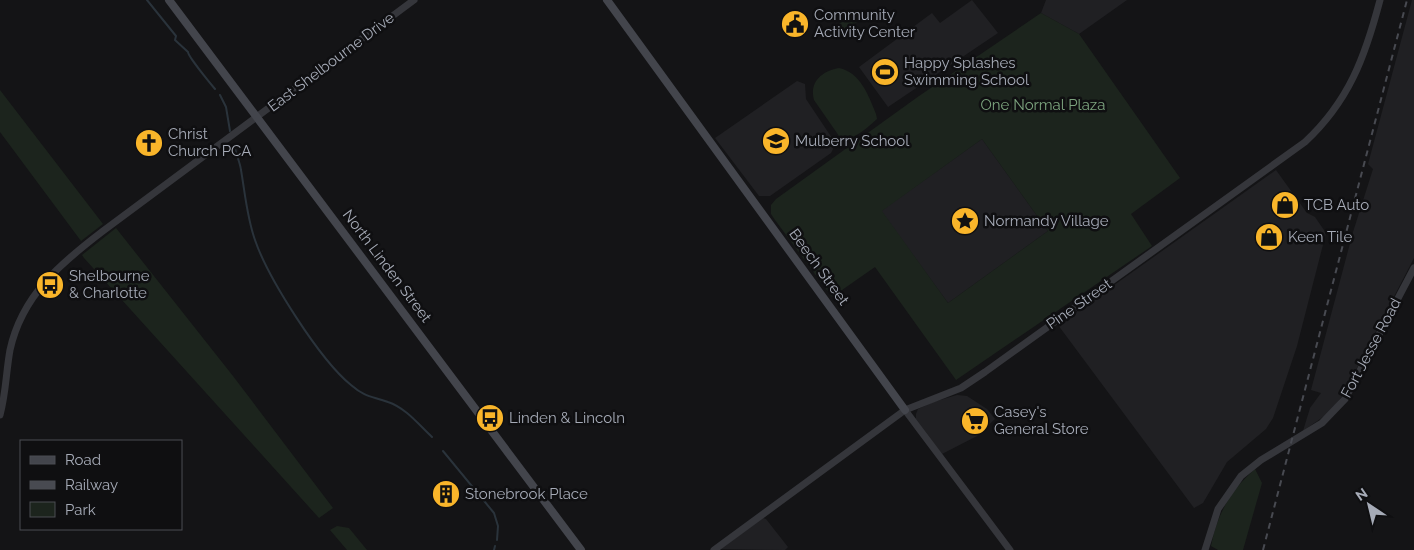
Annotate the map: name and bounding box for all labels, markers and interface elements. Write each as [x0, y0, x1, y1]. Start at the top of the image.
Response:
place label: Community Activity Center [814, 6, 916, 41]
street label: East Shelbourne Drive [264, 8, 398, 115]
public building icon: Community Activity Center [780, 9, 810, 39]
place label: Happy Splashes Swimming School [904, 54, 1030, 89]
sports icon: Happy Splashes Swimming School [870, 57, 900, 87]
park label: One Normal Plaza [981, 96, 1105, 114]
place label: Christ Church PCA [168, 125, 251, 160]
school or university icon: Mulberry School [761, 126, 791, 156]
church icon: Christ Church PCA [134, 128, 164, 158]
place label: Mulberry School [795, 132, 910, 150]
shop icon: TCB Auto [1270, 190, 1300, 220]
place label: TCB Auto [1304, 196, 1369, 214]
street label: North Linden Street [339, 206, 435, 326]
place icon: Normandy Village [950, 206, 980, 236]
place label: Normandy Village [984, 212, 1109, 230]
shop icon: Keen Tile [1254, 222, 1284, 252]
street label: Beech Street [785, 225, 853, 309]
place label: Keen Tile [1288, 228, 1352, 246]
place label: Shelbourne & Charlotte [69, 267, 150, 302]
bus stop icon: Shelbourne & Charlotte [35, 270, 65, 300]
street label: Pine Street [1043, 275, 1115, 333]
street label: Fort Jesse Road [1337, 295, 1405, 401]
bus stop icon: Linden & Lincoln [475, 403, 505, 433]
place label: Casey's General Store [994, 403, 1089, 438]
supermarket icon: Casey's General Store [960, 406, 990, 436]
place label: Linden & Lincoln [509, 409, 625, 427]
legend [20, 440, 182, 530]
text: Road [65, 451, 101, 469]
text: Railway [65, 476, 118, 494]
building icon: Stonebrook Place [431, 479, 461, 509]
north arrow [1344, 480, 1394, 530]
place label: Stonebrook Place [465, 485, 588, 503]
text: N [1353, 485, 1371, 504]
text: Park [65, 501, 96, 519]

